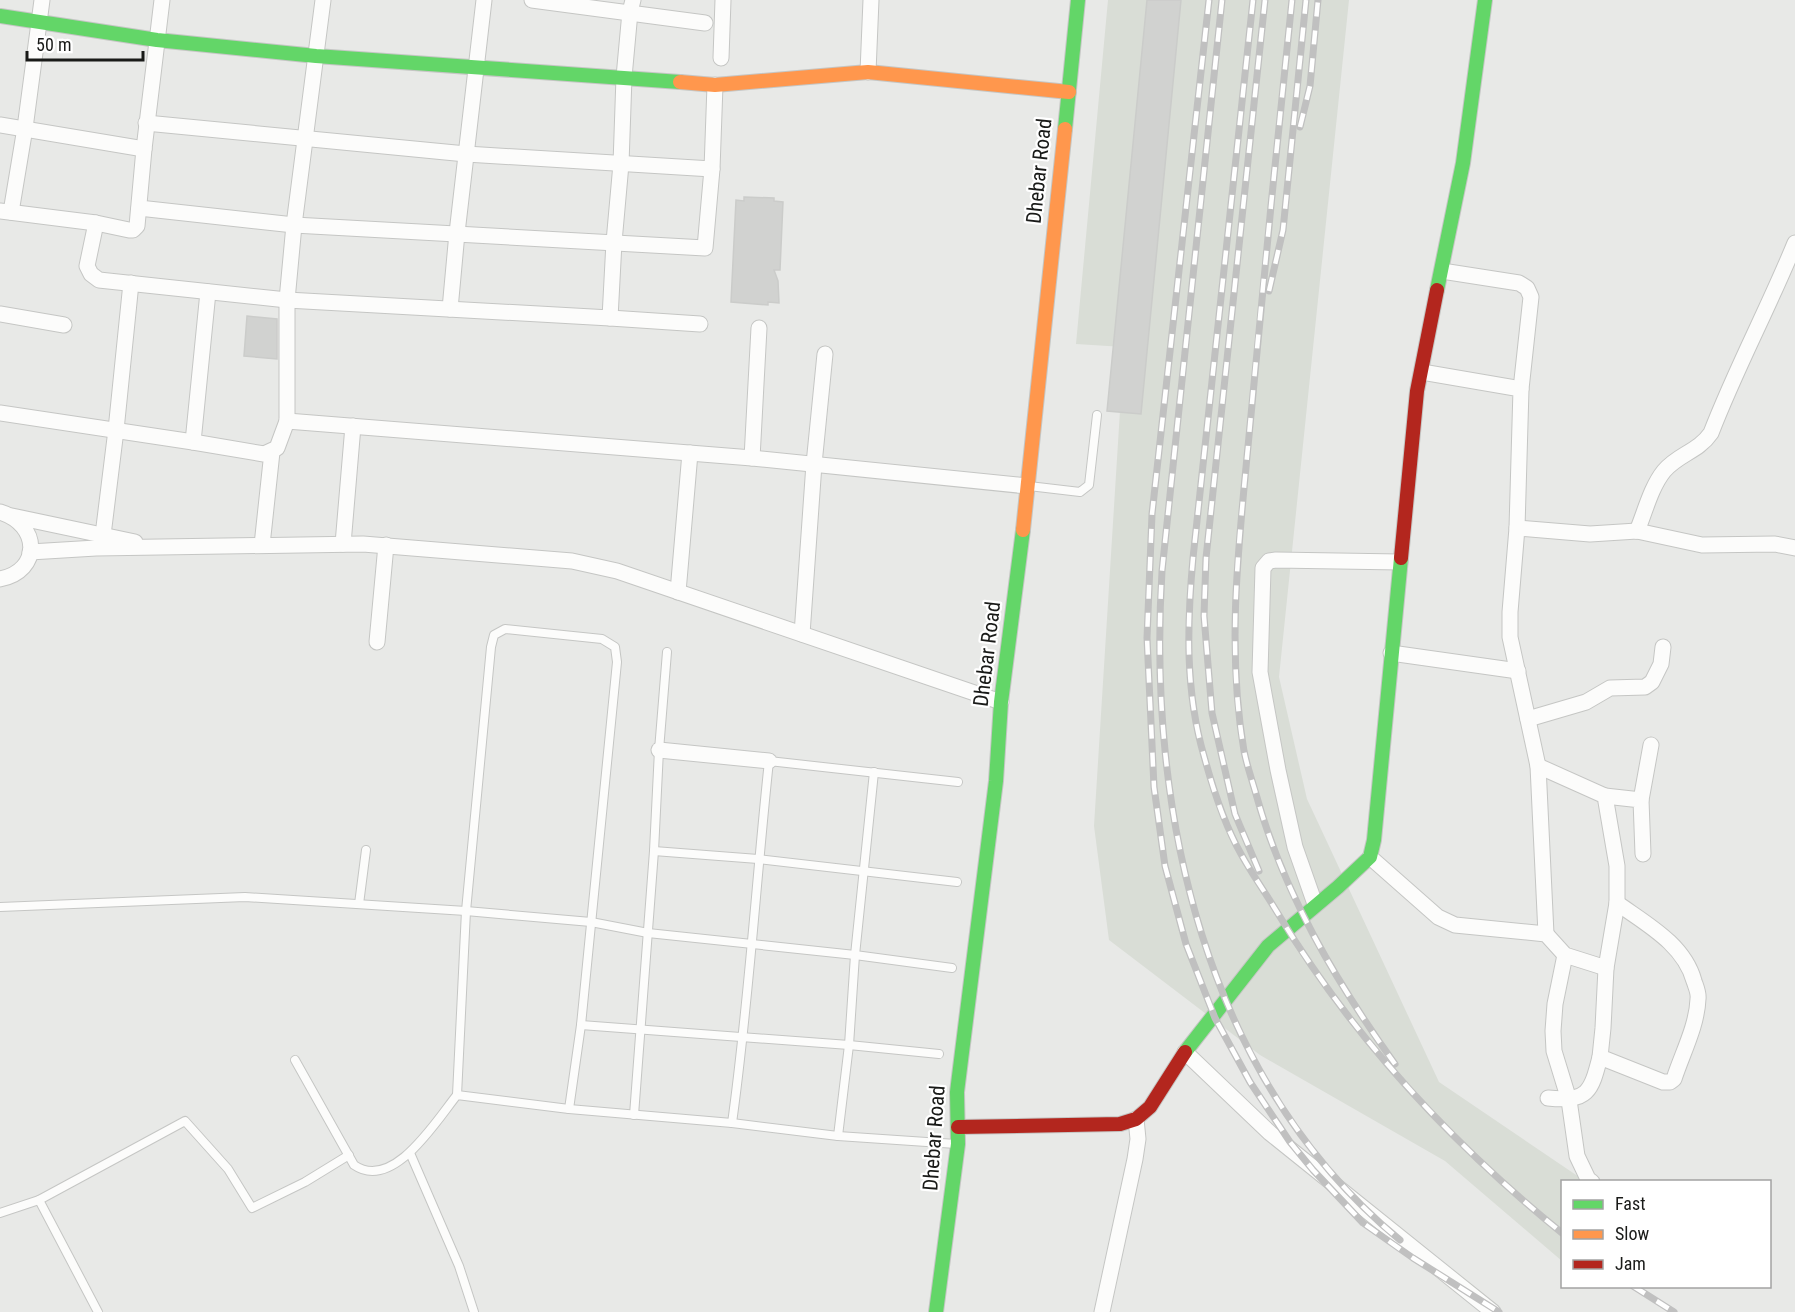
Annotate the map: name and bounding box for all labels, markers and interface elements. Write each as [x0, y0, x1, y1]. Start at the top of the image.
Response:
scale bar [27, 24, 142, 62]
text: 50 m [36, 34, 71, 55]
street label: Dhebar Road [1022, 117, 1056, 225]
street label: Dhebar Road [969, 600, 1005, 708]
street label: Dhebar Road [918, 1084, 950, 1192]
legend [1561, 1180, 1771, 1288]
text: Fast [1615, 1193, 1646, 1214]
text: Slow [1615, 1223, 1650, 1244]
text: Jam [1615, 1253, 1646, 1274]

